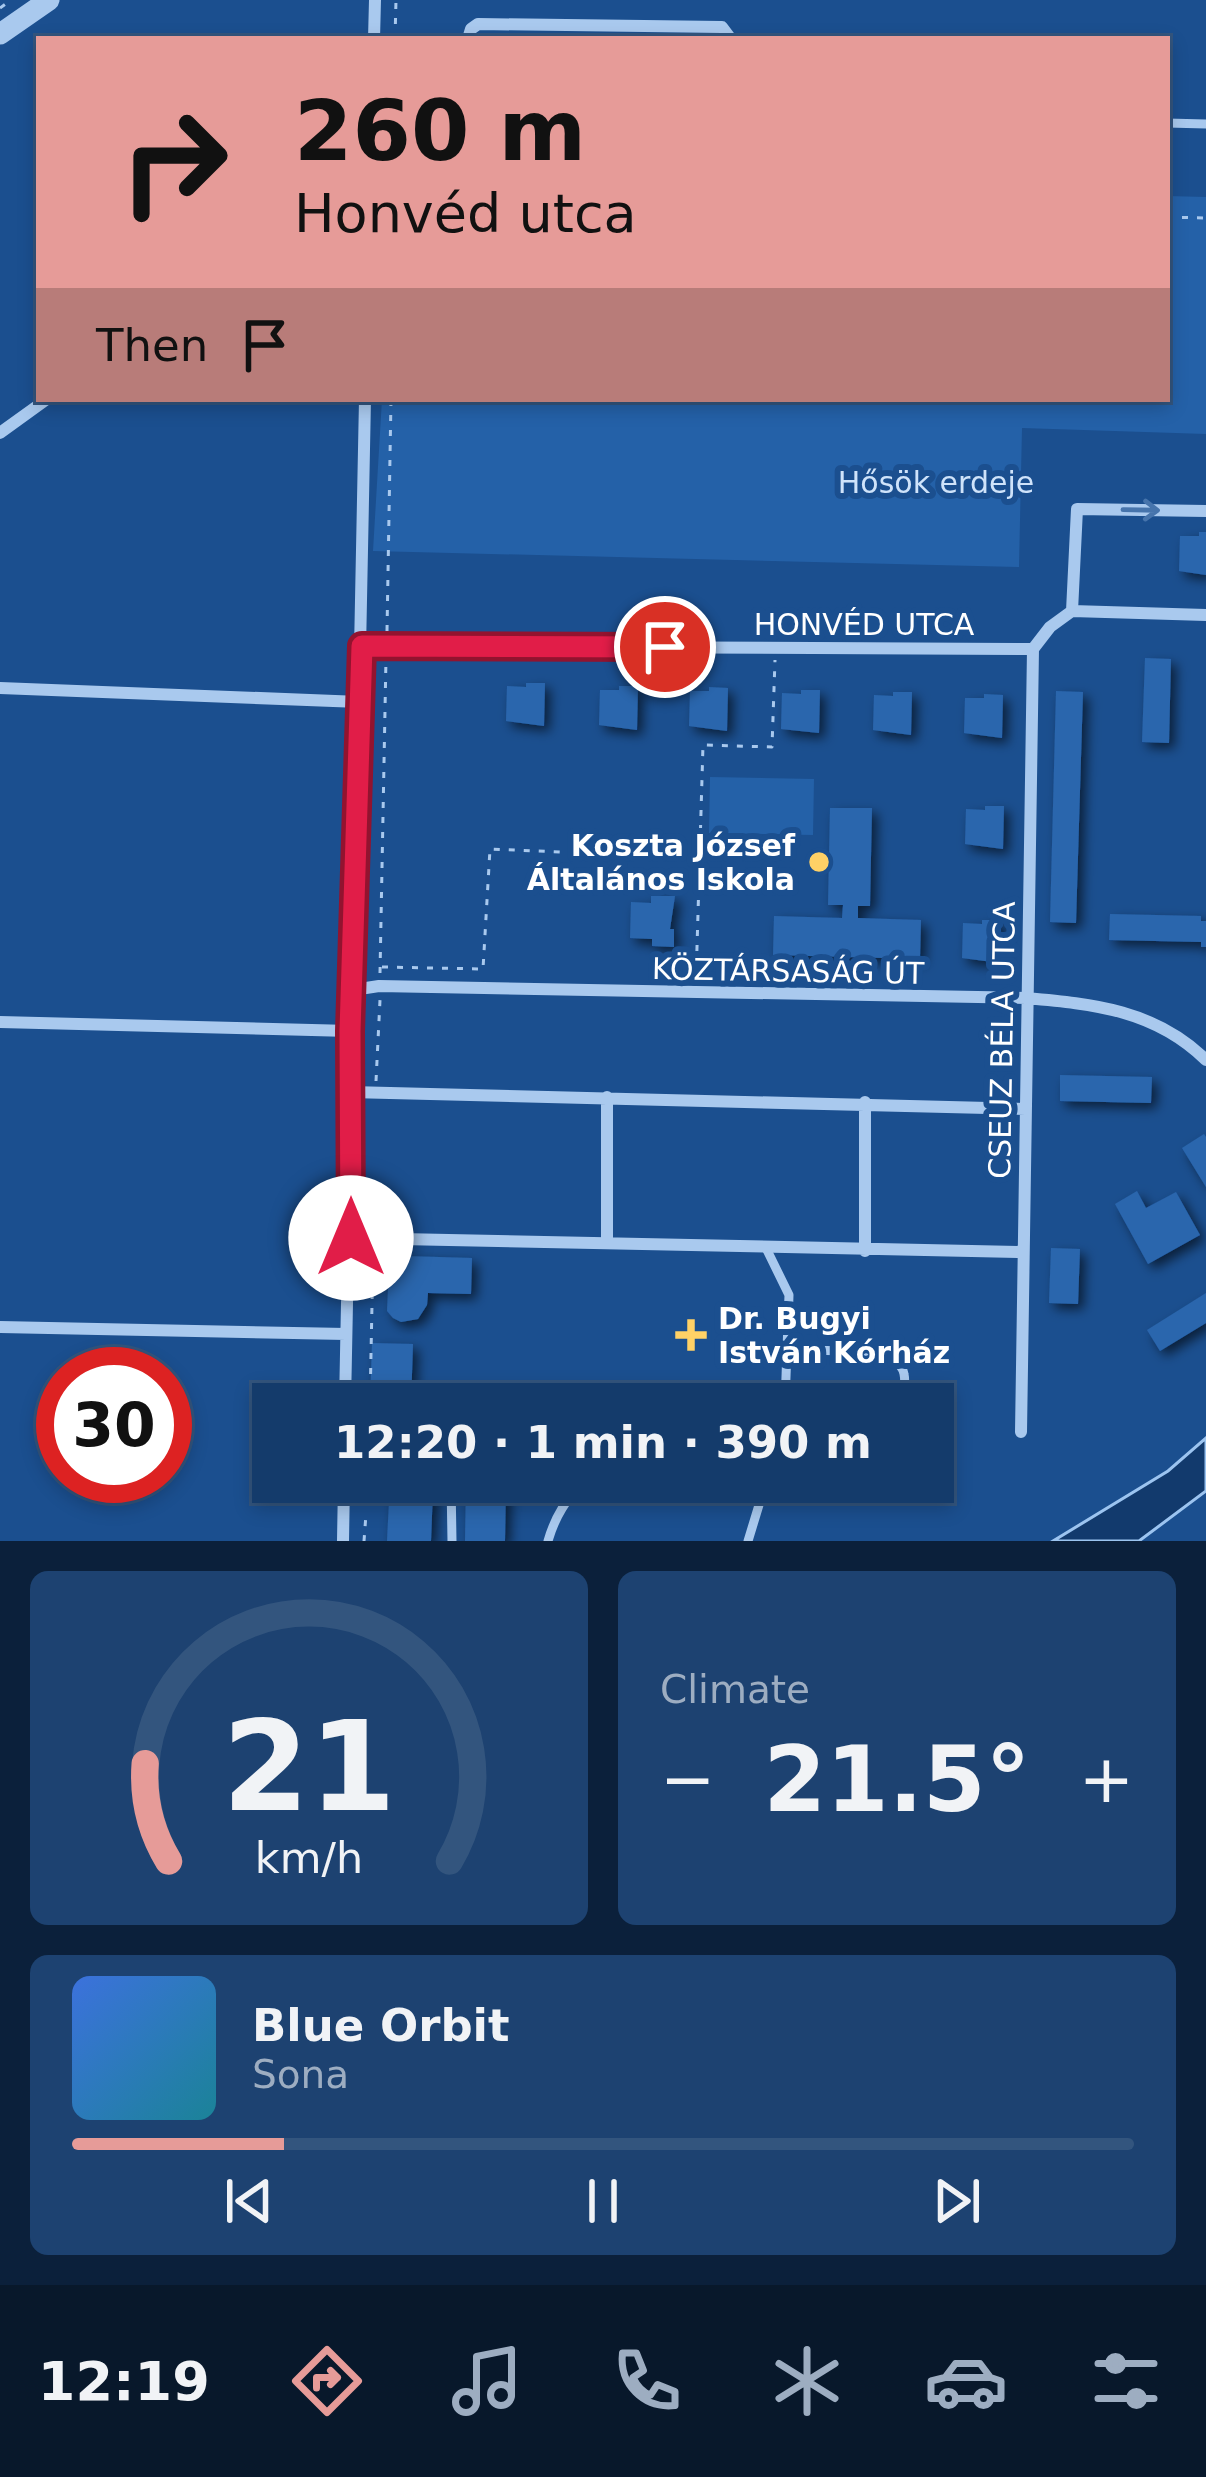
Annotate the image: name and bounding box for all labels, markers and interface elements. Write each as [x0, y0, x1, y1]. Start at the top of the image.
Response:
text: 260 m [294, 82, 586, 180]
icon: right [96, 84, 252, 240]
text: Honvéd utca [294, 182, 637, 245]
icon: arrive [232, 312, 298, 378]
text: Then [96, 319, 208, 372]
park label: Hősök erdeje [838, 465, 1034, 500]
one-way arrow [1121, 498, 1160, 521]
pin [614, 596, 716, 698]
street label: HONVÉD UTCA [754, 607, 975, 642]
icon: arrive [632, 614, 698, 680]
place label: Koszta József Általános Iskola [527, 828, 796, 897]
marker: Koszta József Általános Iskola [806, 849, 832, 875]
street label: CSEUZ BÉLA UTCA [982, 901, 1022, 1179]
street label: KÖZTÁRSASÁG ÚT [652, 950, 925, 991]
position arrow [288, 1175, 414, 1301]
place label: Dr. Bugyi István Kórház [718, 1301, 950, 1370]
marker: Dr. Bugyi István Kórház [675, 1319, 707, 1351]
speed limit sign: 30 [36, 1347, 192, 1503]
text: 12:20 · 1 min · 390 m [334, 1416, 872, 1469]
text: Climate [660, 1667, 810, 1712]
text: 21 [222, 1694, 396, 1839]
text: 21.5° [763, 1727, 1031, 1832]
text: − [660, 1741, 715, 1818]
text: + [1079, 1741, 1134, 1818]
text: km/h [255, 1833, 363, 1883]
text: Blue Orbit [252, 1999, 510, 2052]
text: Sona [252, 2052, 349, 2097]
icon: previous [216, 2168, 282, 2234]
icon: pause [570, 2168, 636, 2234]
icon: next [924, 2168, 990, 2234]
icon: directions [285, 2339, 369, 2423]
icon: music [445, 2339, 529, 2423]
icon: phone [605, 2339, 689, 2423]
icon: climate [765, 2339, 849, 2423]
icon: car [924, 2339, 1008, 2423]
icon: filters [1084, 2339, 1168, 2423]
text: 12:19 [38, 2350, 210, 2413]

